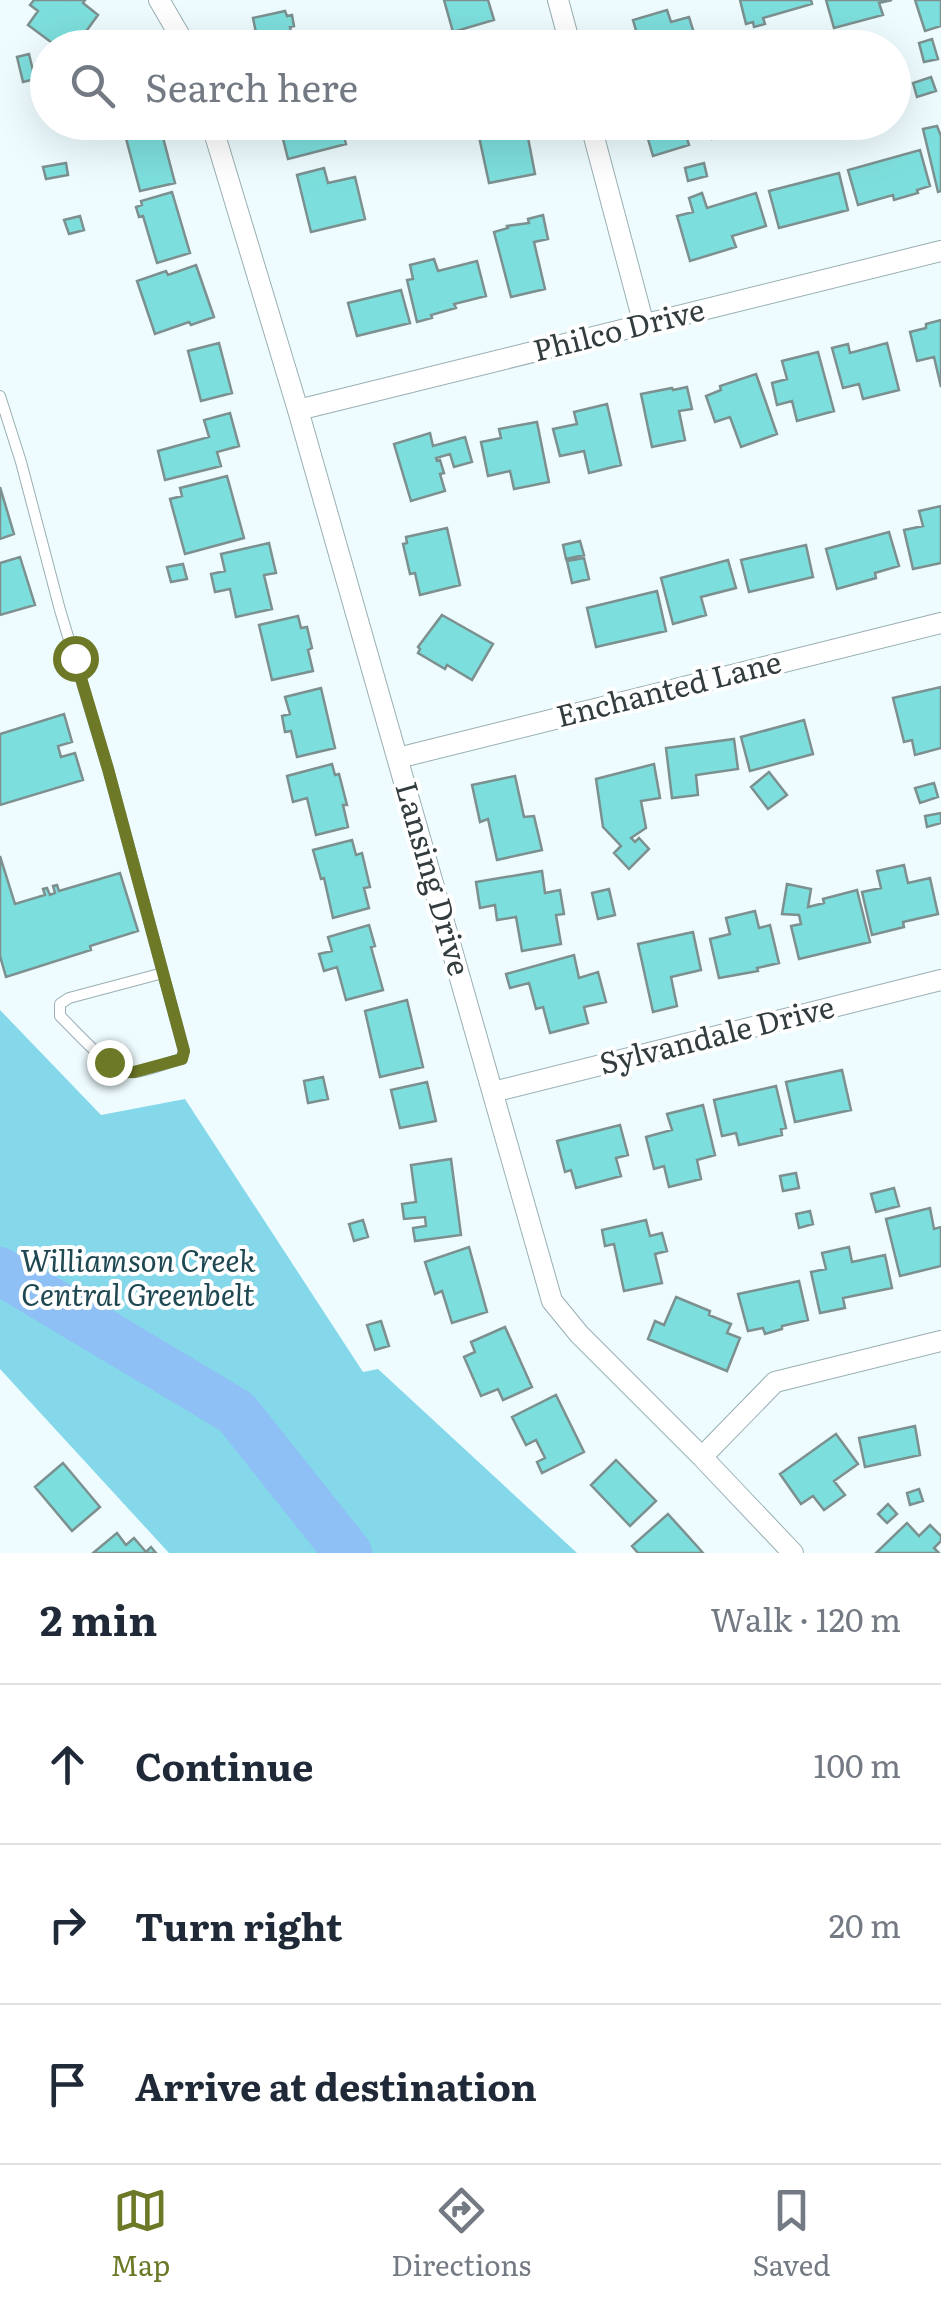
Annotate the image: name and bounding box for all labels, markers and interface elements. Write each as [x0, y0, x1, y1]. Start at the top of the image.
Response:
search box [30, 30, 911, 140]
text: Search here [145, 57, 358, 114]
icon: search [65, 58, 120, 113]
street label: Philco Drive [528, 286, 708, 371]
route start [53, 636, 99, 682]
street label: Enchanted Lane [551, 638, 785, 736]
street label: Lansing Drive [386, 776, 484, 980]
street label: Sylvandale Drive [594, 983, 838, 1084]
route end [87, 1040, 133, 1086]
park label: Williamson Creek Central Greenbelt [20, 1237, 256, 1315]
text: 2 min [40, 1587, 157, 1649]
text: Walk · 120 m [710, 1594, 901, 1642]
text: Continue [135, 1736, 313, 1793]
icon: ahead [40, 1737, 95, 1792]
text: 100 m [814, 1740, 901, 1788]
text: Turn right [135, 1896, 342, 1953]
icon: right [40, 1897, 95, 1952]
text: 20 m [829, 1900, 901, 1948]
text: Arrive at destination [135, 2056, 537, 2113]
icon: arrive [40, 2057, 95, 2112]
tab: Map [111, 2183, 170, 2285]
tab: Directions [391, 2183, 531, 2285]
tab: Saved [752, 2183, 830, 2285]

